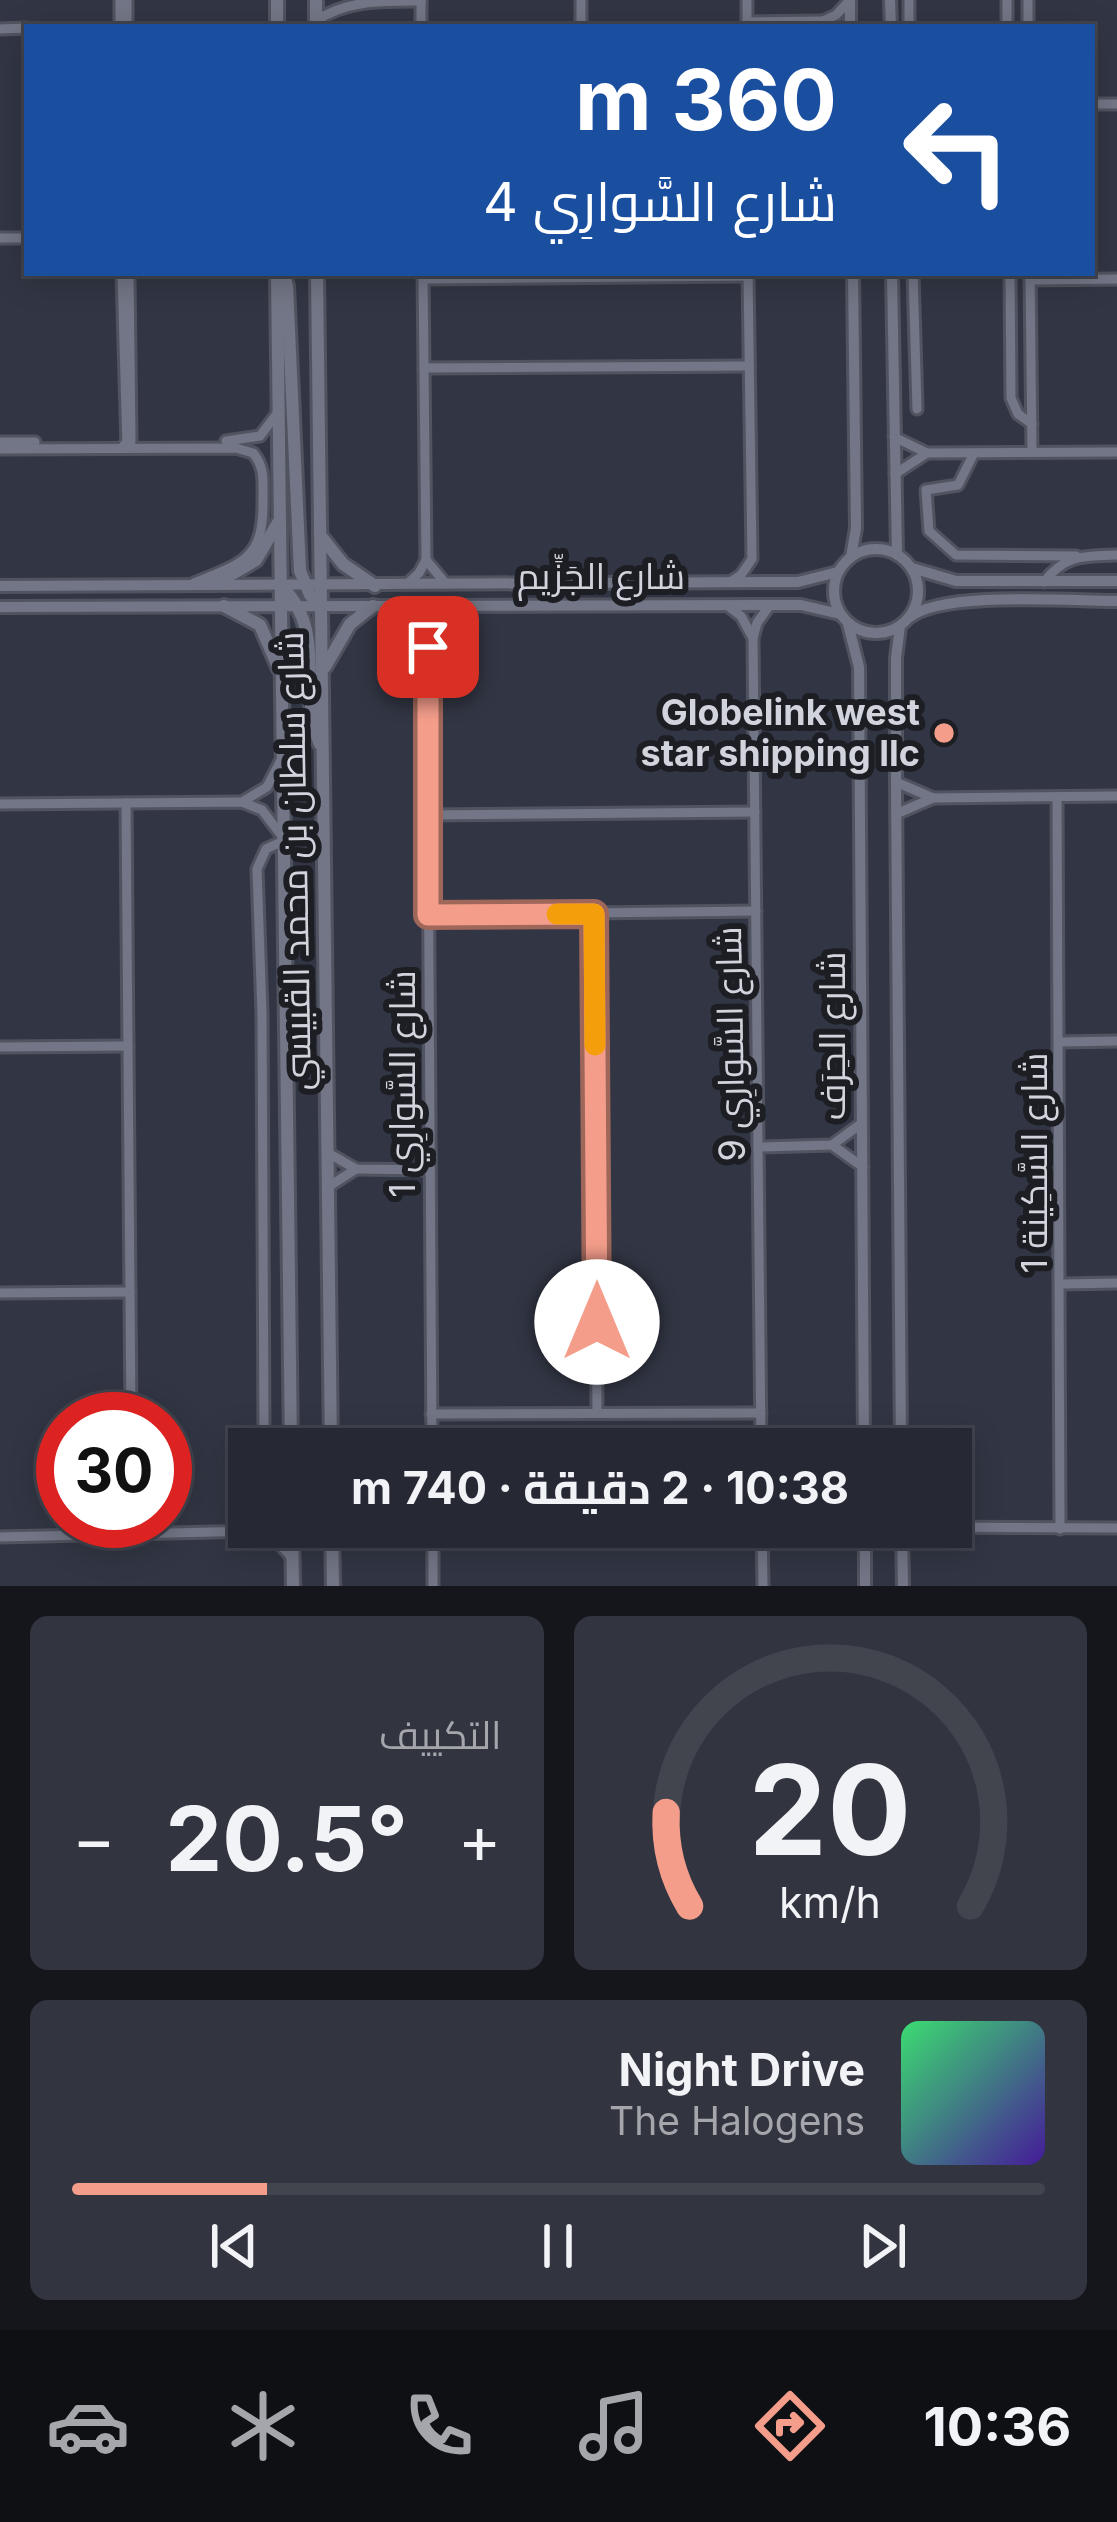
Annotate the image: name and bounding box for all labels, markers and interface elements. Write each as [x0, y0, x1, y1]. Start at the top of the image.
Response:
text: 360 m [575, 49, 837, 150]
icon: left [879, 72, 1035, 228]
text: شارع السَّوارِي 4 [483, 169, 837, 234]
street label: شارع الجَزِّيم [517, 553, 685, 601]
pin [377, 596, 479, 698]
icon: arrive [395, 614, 461, 680]
street label: شارع سلطان بن محمد القبيسي [268, 631, 325, 1091]
place label: Globelink west star shipping llc [641, 690, 920, 775]
marker: Globelink west star shipping llc [931, 720, 957, 746]
street label: شارع السَّوارِي 9 [706, 926, 760, 1162]
street label: شارع الحِرَف [810, 951, 857, 1121]
street label: شارع السَّوارِي 1 [380, 970, 430, 1198]
street label: شارع السَّكِينة 1 [1012, 1053, 1059, 1273]
position arrow [534, 1259, 660, 1385]
speed limit sign: 30 [36, 1392, 192, 1548]
text: 10:38 · 2 دقيقة · 740 m [351, 1460, 849, 1515]
text: التكييف [379, 1711, 502, 1758]
text: 20 [749, 1734, 912, 1885]
text: 20.5° [165, 1784, 408, 1893]
text: − [72, 1799, 116, 1879]
text: + [458, 1799, 502, 1879]
text: km/h [779, 1876, 881, 1928]
text: Night Drive [619, 2042, 865, 2097]
text: The Halogens [609, 2097, 865, 2144]
icon: previous [201, 2213, 267, 2279]
icon: pause [525, 2213, 591, 2279]
icon: next [850, 2213, 916, 2279]
icon: car [46, 2384, 130, 2468]
icon: climate [221, 2384, 305, 2468]
icon: phone [397, 2384, 481, 2468]
icon: music [572, 2384, 656, 2468]
icon: directions [748, 2384, 832, 2468]
text: 10:36 [924, 2394, 1071, 2459]

